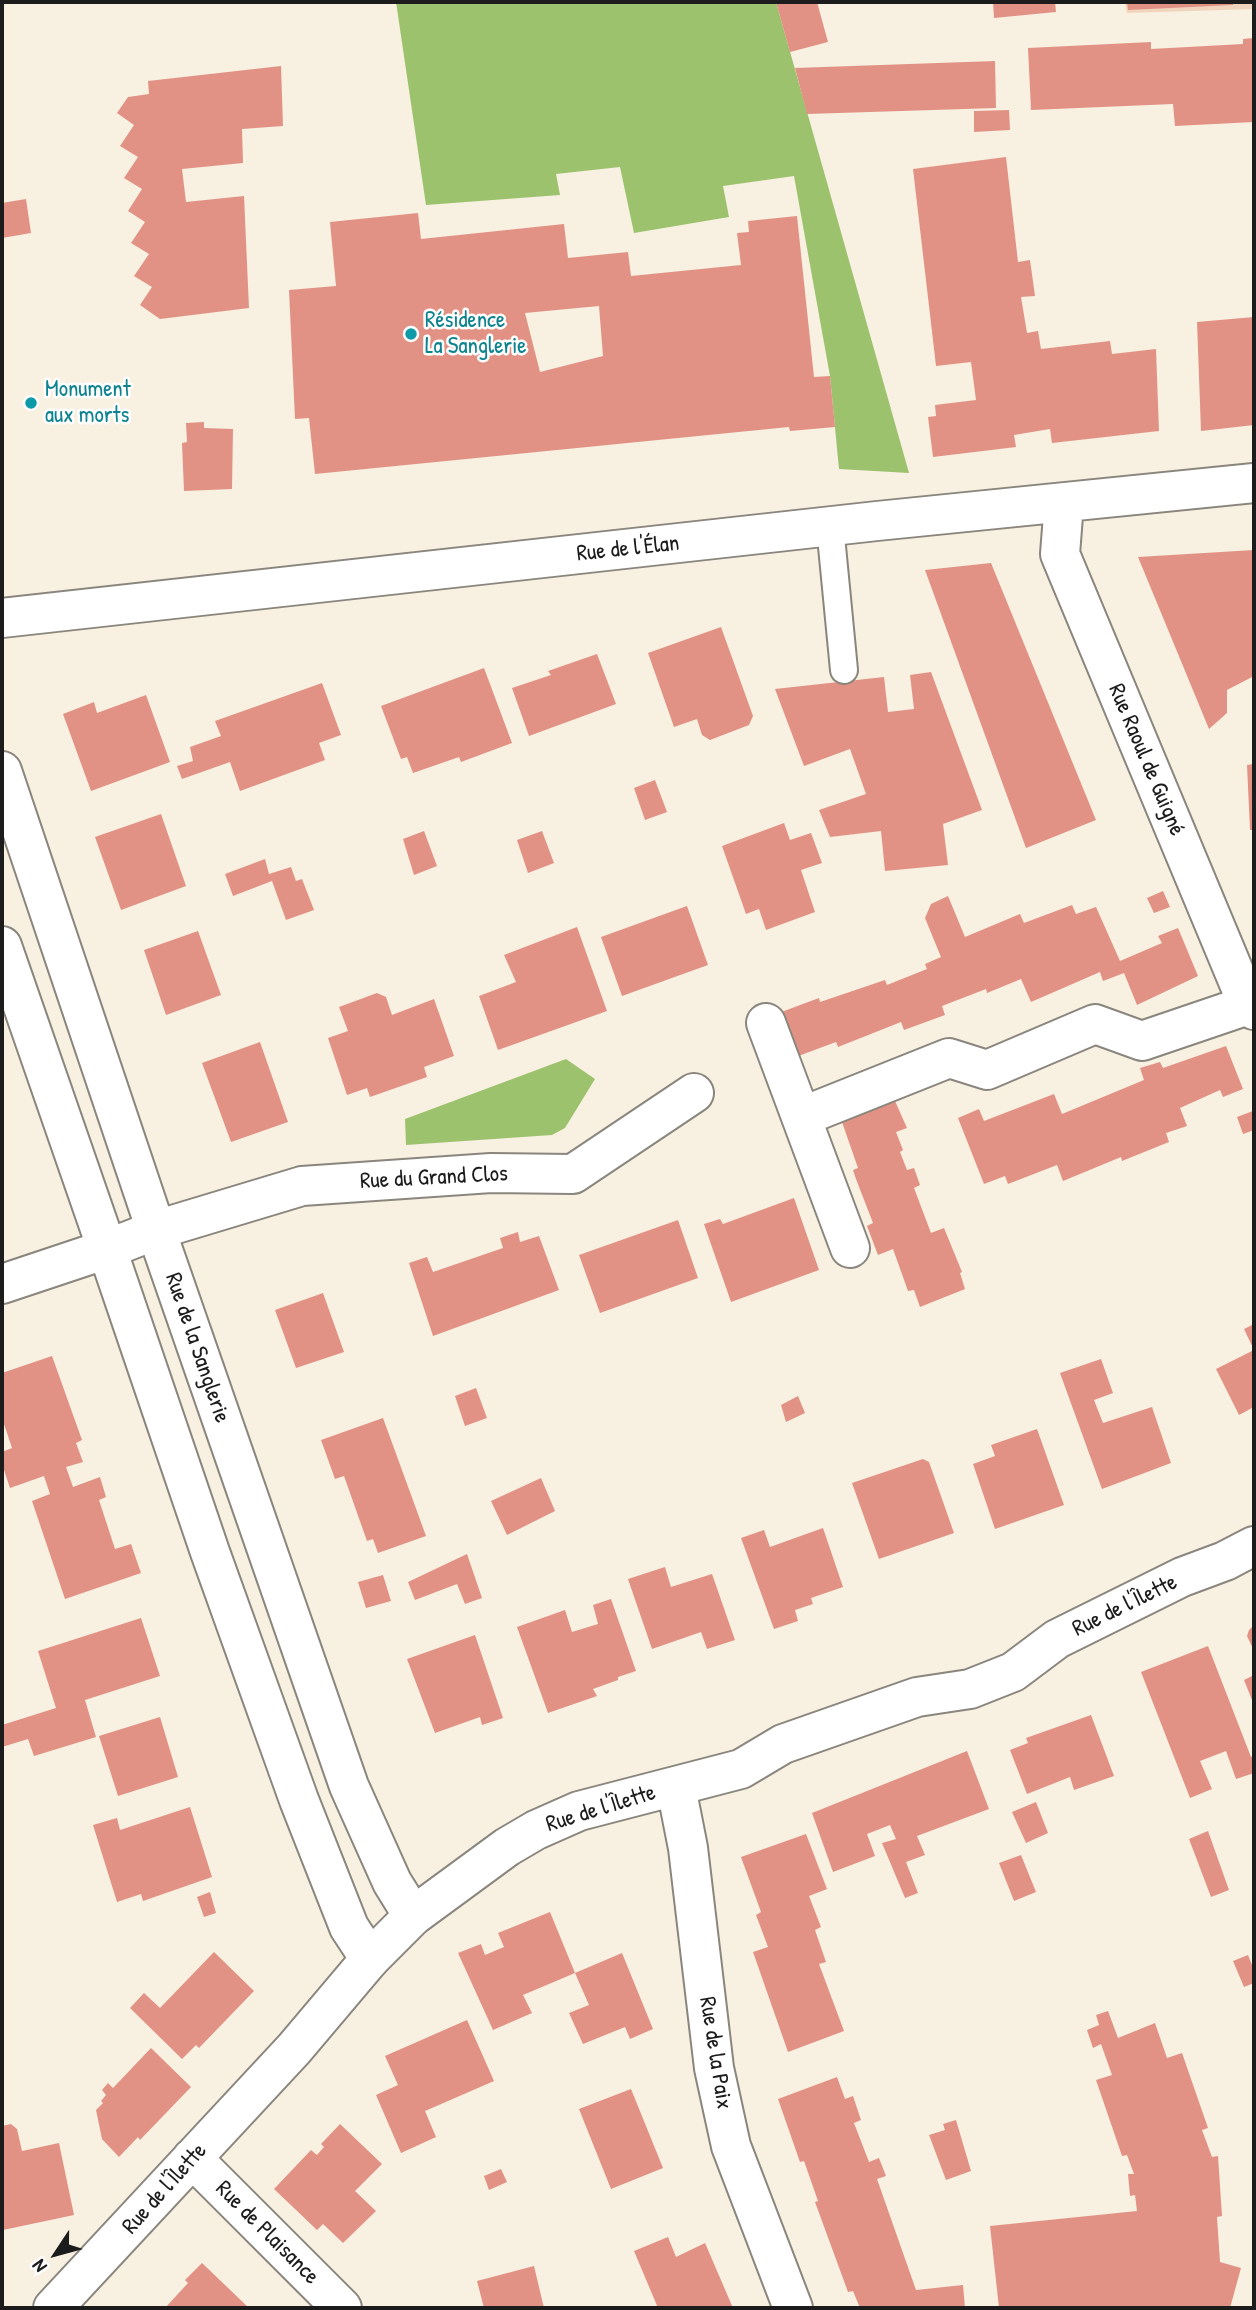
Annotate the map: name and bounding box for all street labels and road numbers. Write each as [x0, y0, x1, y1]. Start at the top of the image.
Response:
street label: Rue de l'Élan [575, 530, 681, 568]
street label: Rue Raoul de Guigné [1102, 680, 1190, 840]
street label: Rue du Grand Clos [359, 1160, 509, 1196]
street label: Rue de la Sanglerie [158, 1269, 236, 1427]
street label: Rue de l'Îlette [1068, 1569, 1182, 1643]
street label: Rue de l'Îlette [543, 1779, 659, 1839]
street label: Rue de la Paix [692, 1995, 738, 2111]
street label: Rue de l'Îlette [117, 2138, 213, 2240]
street label: Rue de Plaisance [209, 2175, 325, 2291]

